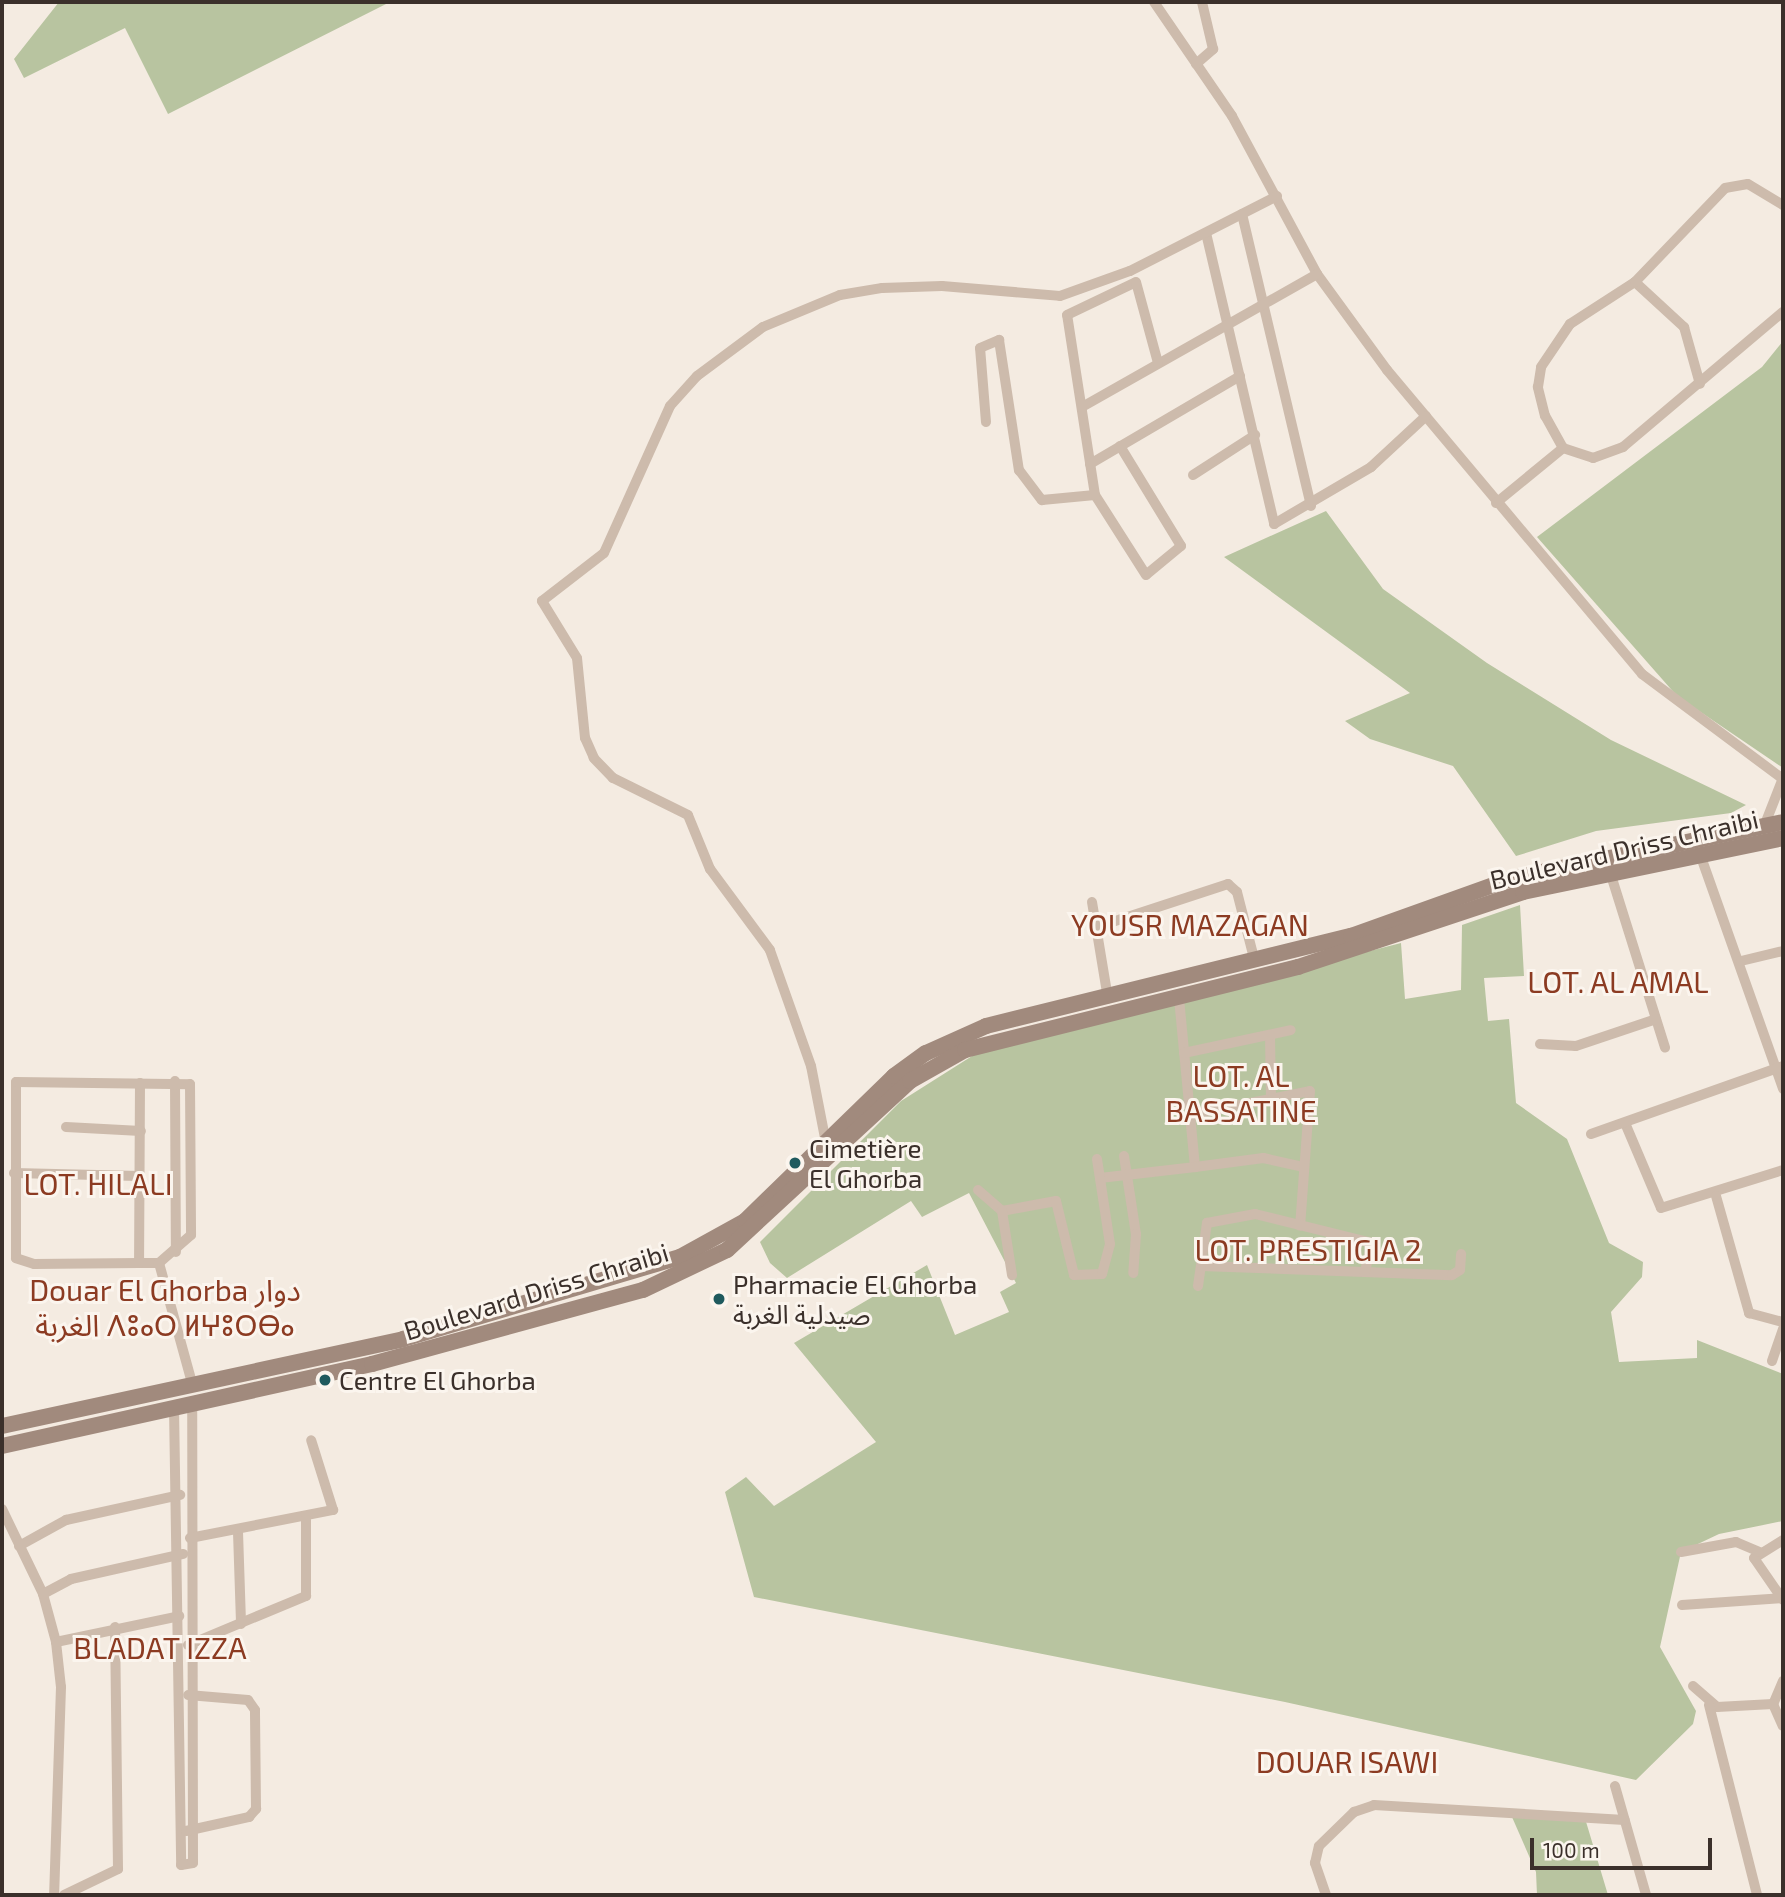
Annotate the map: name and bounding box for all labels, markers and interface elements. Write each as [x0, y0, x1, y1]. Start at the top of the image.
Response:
street label: Boulevard Driss Chraibi [1487, 803, 1761, 895]
district label: YOUSR MAZAGAN [1060, 906, 1320, 942]
district label: LOT. AL AMAL [1516, 963, 1720, 999]
district label: LOT. AL BASSATINE [1158, 1057, 1324, 1128]
place label: Cimetière El Ghorba [809, 1132, 923, 1194]
marker: Cimetière El Ghorba [787, 1155, 803, 1171]
district label: LOT. HILALI [14, 1165, 182, 1201]
district label: LOT. PRESTIGIA 2 [1180, 1231, 1436, 1267]
street label: Boulevard Driss Chraibi [400, 1236, 672, 1346]
place label: Pharmacie El Ghorba صيدلية الغربة [733, 1268, 978, 1330]
district label: Douar El Ghorba دوار الغربة ⴷⵓⴰⵔ ⵍⵖⵓⵔⴱⴰ [28, 1271, 302, 1342]
marker: Pharmacie El Ghorba صيدلية الغربة [711, 1291, 727, 1307]
place label: Centre El Ghorba [339, 1364, 536, 1396]
marker: Centre El Ghorba [317, 1372, 333, 1388]
district label: BLADAT IZZA [63, 1629, 257, 1665]
district label: DOUAR ISAWI [1246, 1743, 1448, 1779]
scale bar [1533, 1824, 1715, 1868]
text: 100 m [1543, 1837, 1600, 1862]

